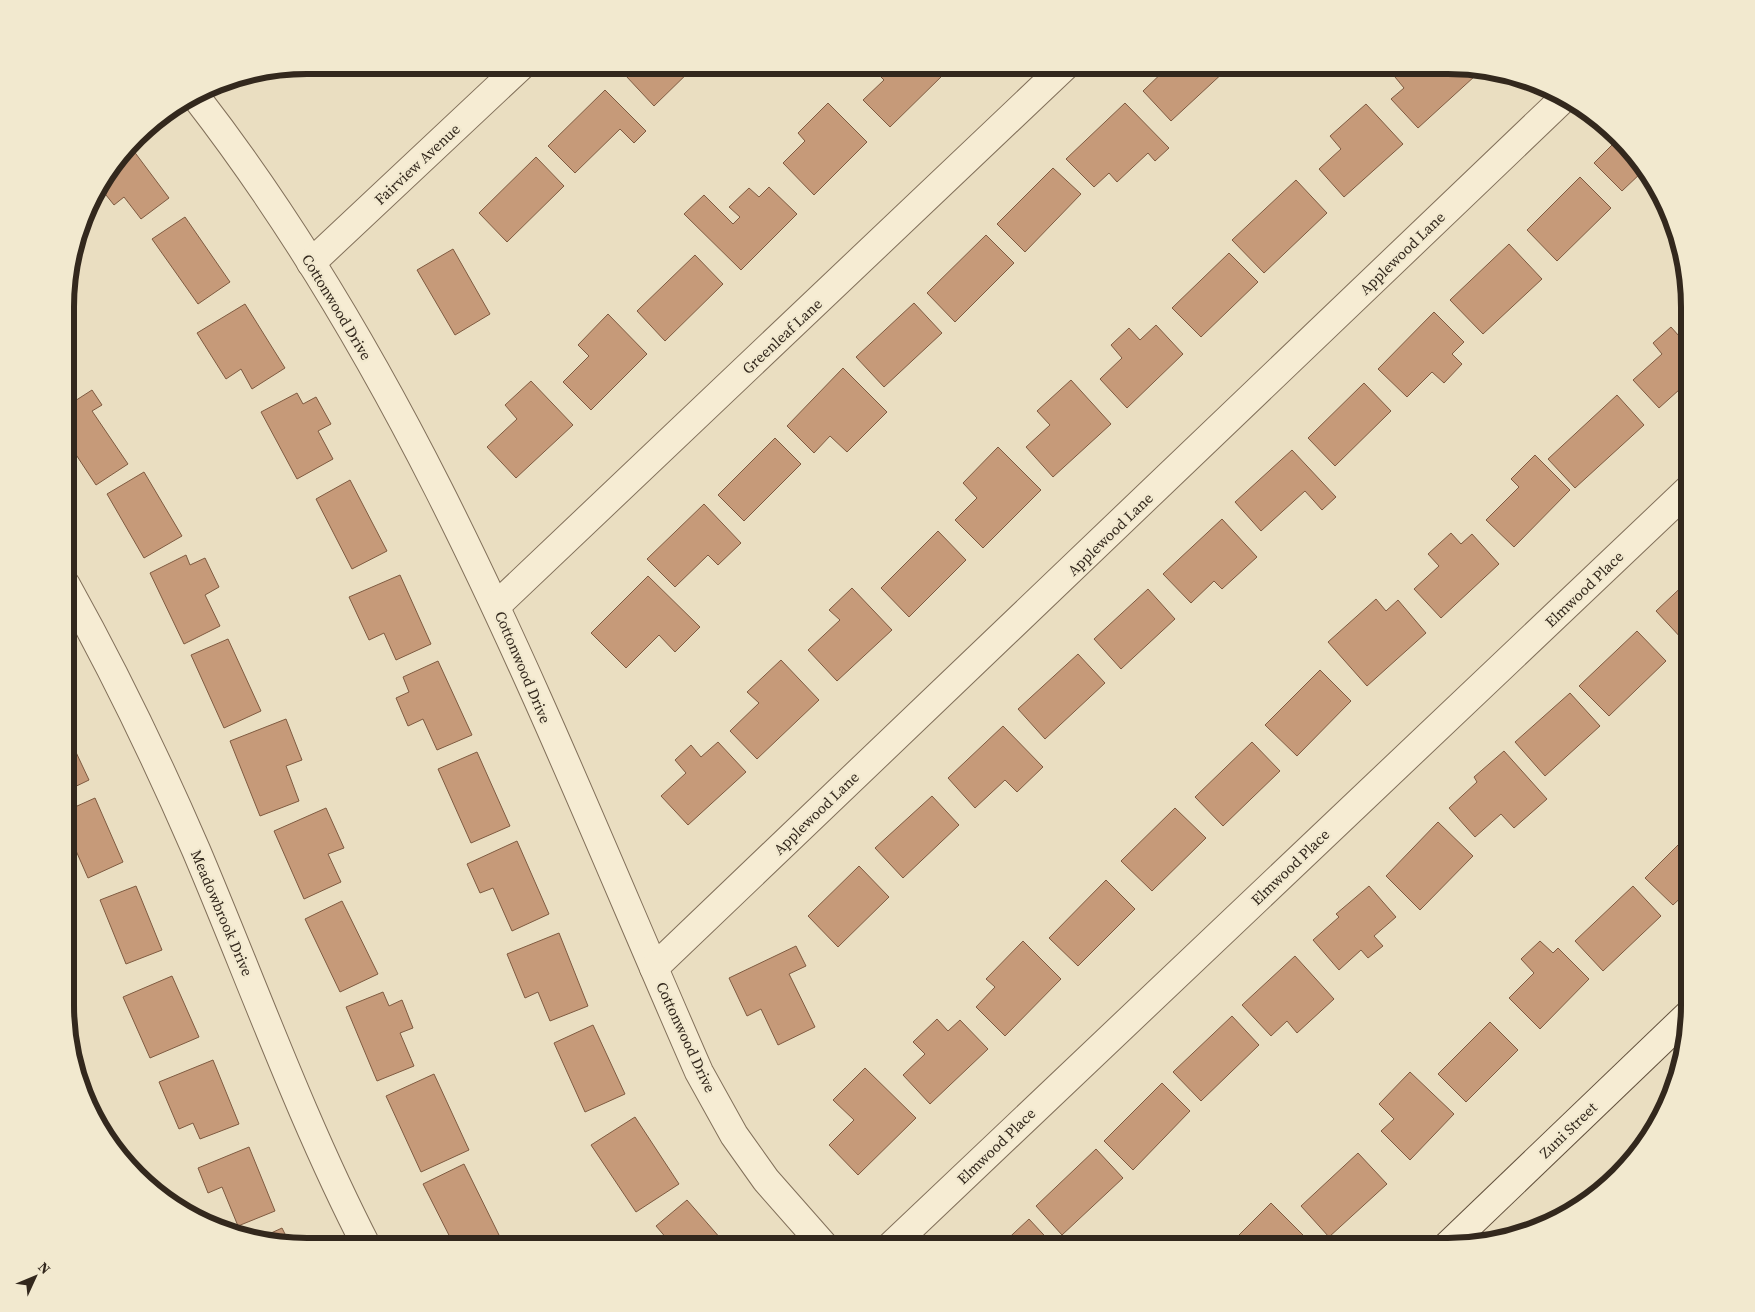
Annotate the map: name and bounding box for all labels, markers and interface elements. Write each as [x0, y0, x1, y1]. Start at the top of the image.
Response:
street label: Fairview Avenue [369, 118, 465, 209]
street label: Applewood Lane [1355, 206, 1450, 299]
street label: Cottonwood Drive [297, 250, 377, 364]
street label: Greenleaf Lane [737, 293, 827, 379]
street label: Applewood Lane [1063, 487, 1158, 580]
street label: Elmwood Place [1540, 546, 1628, 632]
street label: Cottonwood Drive [490, 608, 556, 727]
street label: Applewood Lane [769, 766, 864, 859]
street label: Elmwood Place [1246, 824, 1334, 910]
street label: Meadowbrook Drive [186, 847, 258, 980]
street label: Cottonwood Drive [651, 978, 721, 1096]
street label: Zuni Street [1535, 1097, 1602, 1163]
street label: Elmwood Place [952, 1103, 1040, 1189]
north arrow [10, 1252, 60, 1302]
text: N [34, 1257, 55, 1279]

